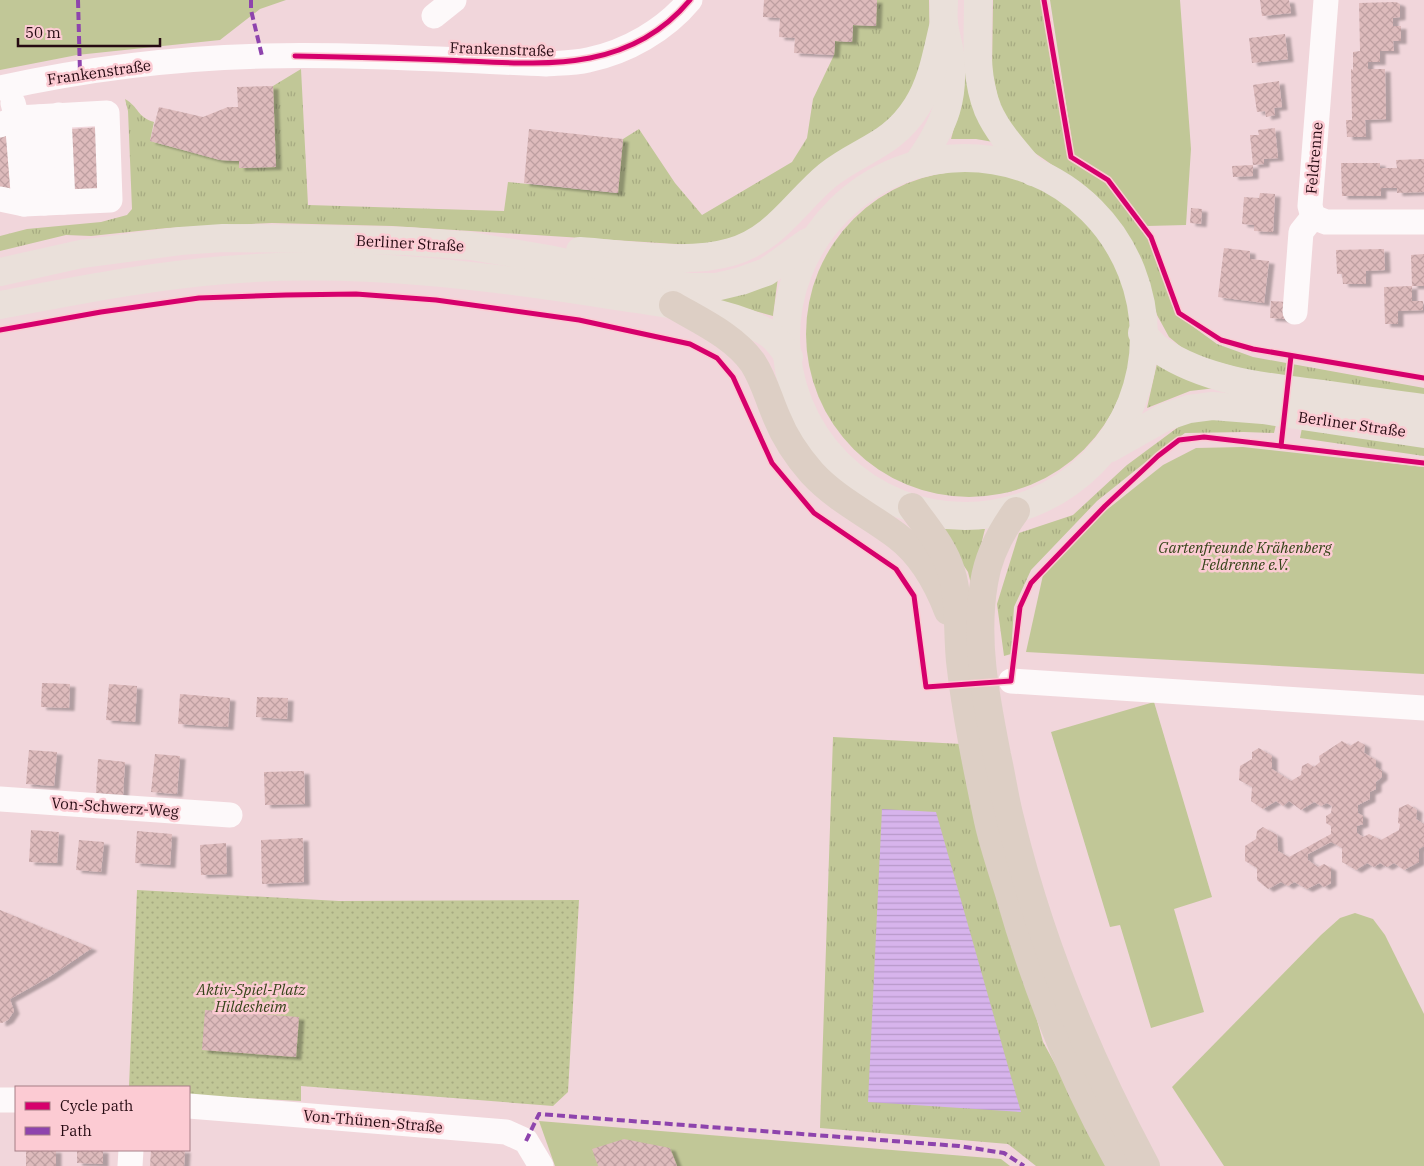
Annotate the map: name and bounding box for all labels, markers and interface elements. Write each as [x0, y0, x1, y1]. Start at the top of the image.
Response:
scale bar [18, 15, 160, 47]
text: 50 m [25, 23, 61, 42]
street label: Frankenstraße [449, 38, 555, 60]
street label: Frankenstraße [46, 55, 152, 89]
street label: Feldrenne [1301, 121, 1327, 195]
street label: Berliner Straße [355, 231, 465, 255]
street label: Berliner Straße [1297, 407, 1407, 441]
park label: Gartenfreunde Krähenberg Feldrenne e.V. [1158, 538, 1333, 574]
street label: Von-Schwerz-Weg [51, 793, 179, 821]
park label: Aktiv-Spiel-Platz Hildesheim [196, 980, 306, 1016]
legend [15, 1086, 190, 1151]
text: Cycle path [60, 1096, 133, 1115]
street label: Von-Thünen-Straße [302, 1105, 444, 1137]
text: Path [60, 1121, 92, 1140]

